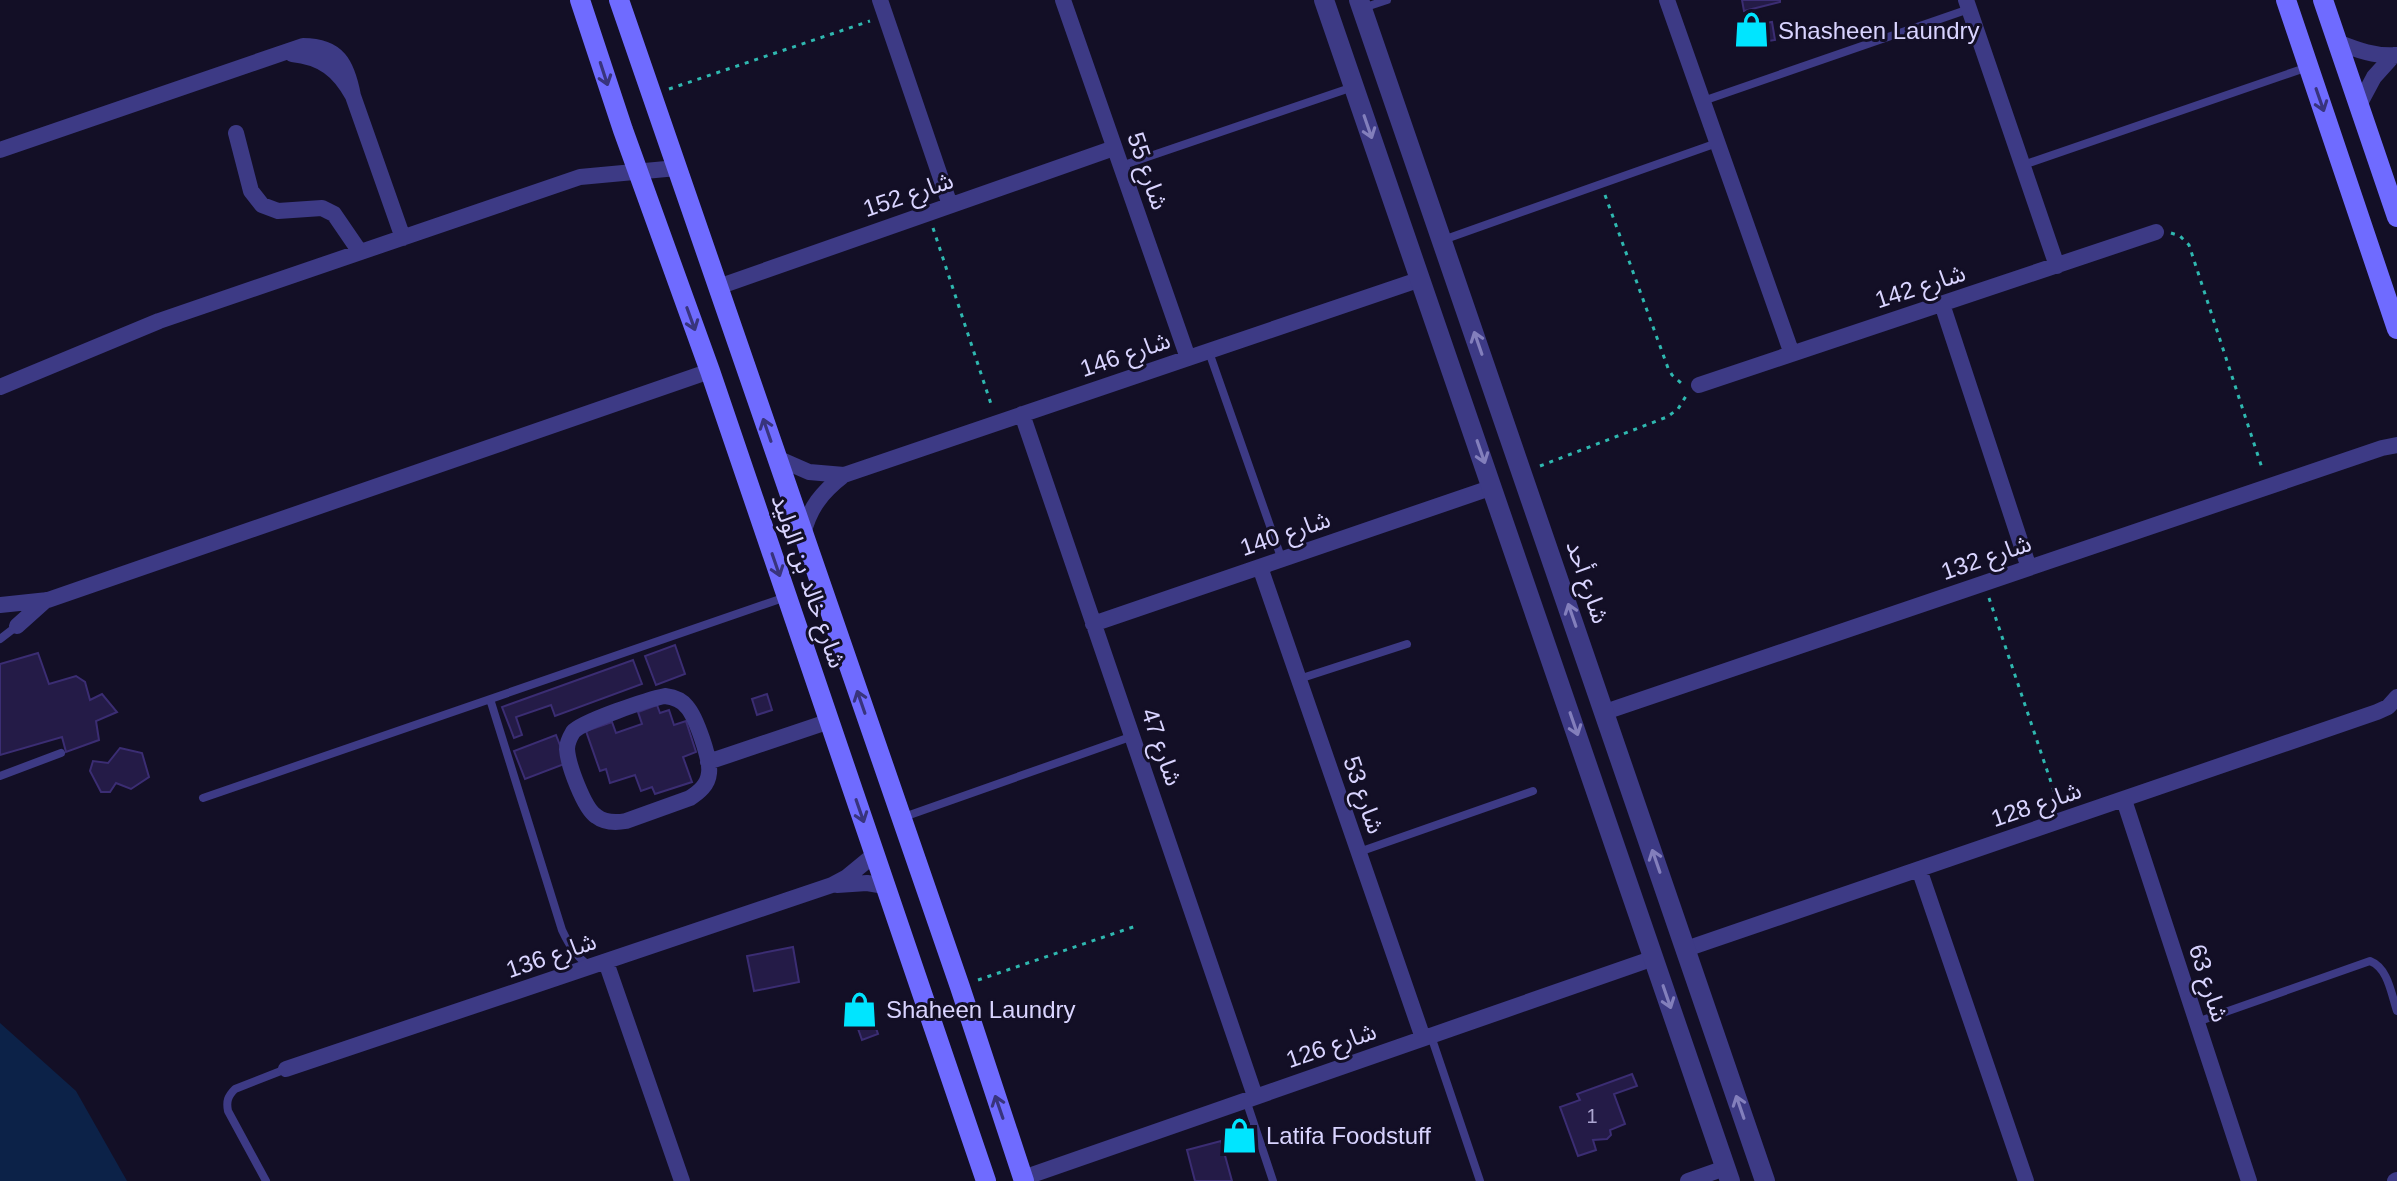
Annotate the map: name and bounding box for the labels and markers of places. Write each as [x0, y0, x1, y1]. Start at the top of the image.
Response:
shop icon: Shasheen Laundry [1733, 11, 1771, 49]
place label: Shasheen Laundry [1778, 17, 1980, 44]
shop icon: Shaheen Laundry [841, 990, 879, 1028]
place label: Shaheen Laundry [886, 996, 1076, 1023]
shop icon: Latifa Foodstuff [1221, 1116, 1259, 1154]
place label: Latifa Foodstuff [1266, 1122, 1431, 1149]

